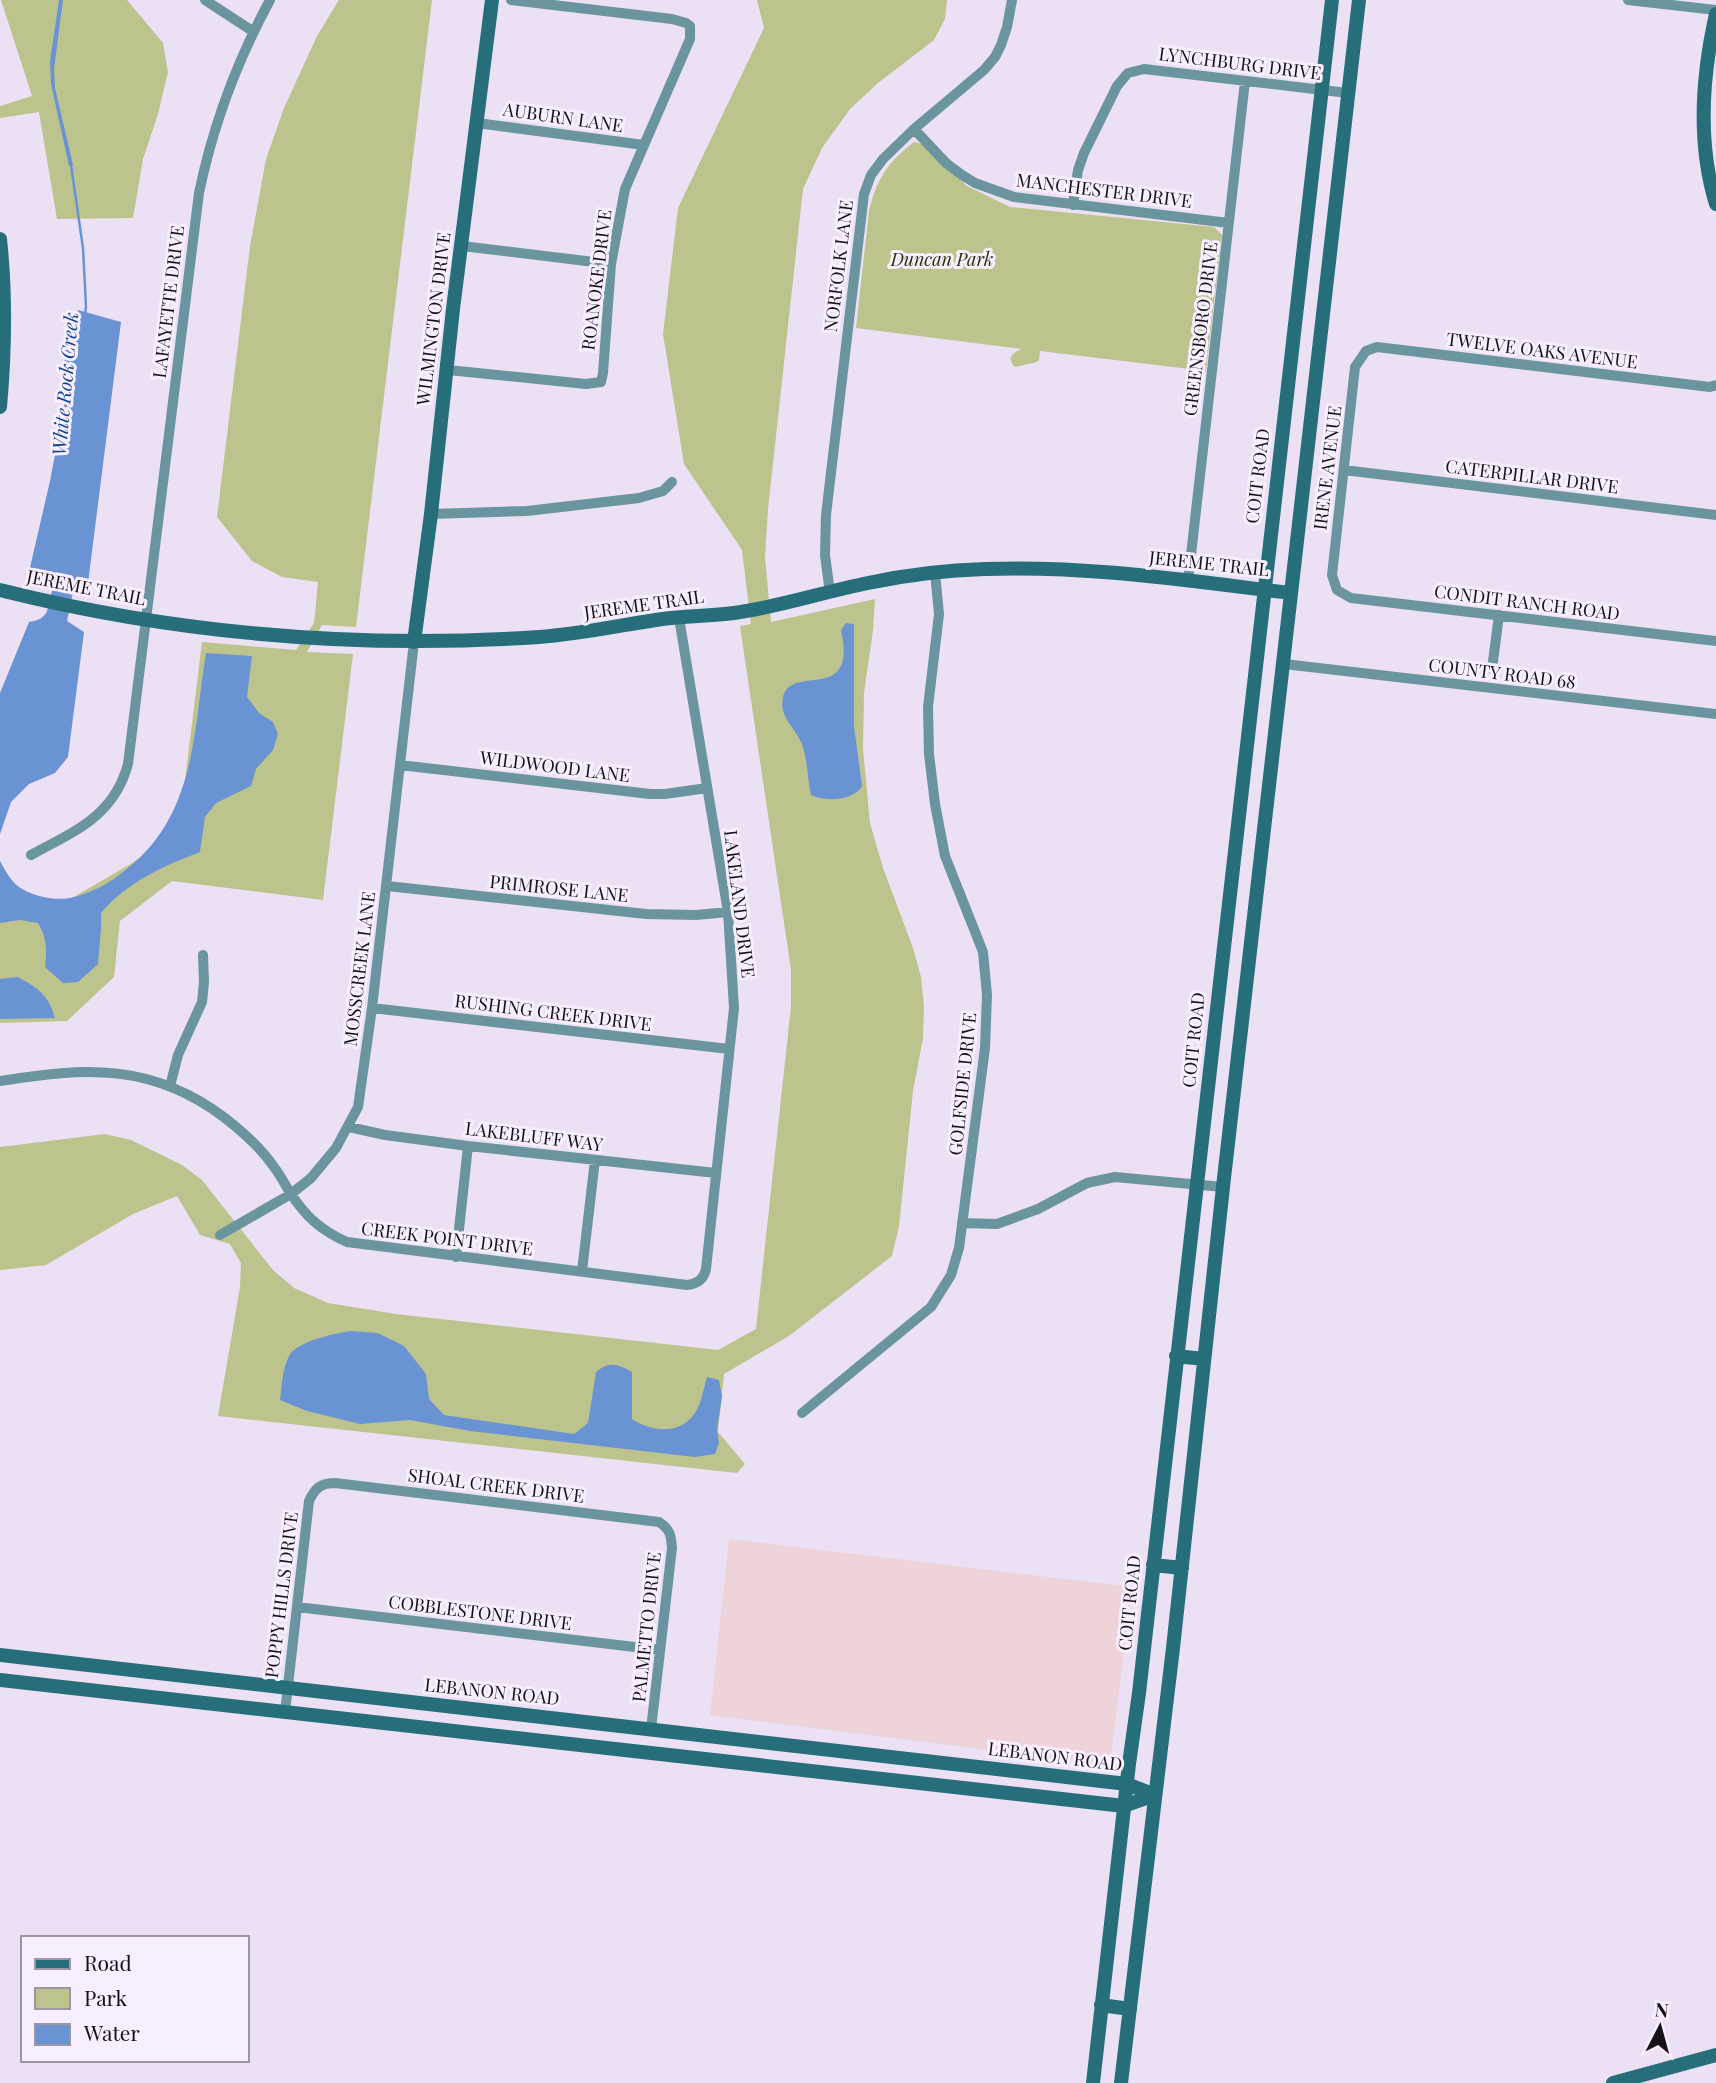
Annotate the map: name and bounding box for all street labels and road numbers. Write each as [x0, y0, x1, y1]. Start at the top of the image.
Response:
street label: LYNCHBURG DRIVE [1157, 41, 1323, 85]
street label: AUBURN LANE [501, 97, 625, 137]
street label: MANCHESTER DRIVE [1015, 167, 1193, 213]
street label: NORFOLK LANE [818, 198, 858, 333]
street label: ROANOKE DRIVE [575, 208, 617, 352]
street label: LAFAYETTE DRIVE [147, 224, 189, 380]
street label: WILMINGTON DRIVE [410, 231, 456, 408]
street label: GREENSBORO DRIVE [1177, 240, 1223, 417]
street label: TWELVE OAKS AVENUE [1445, 326, 1639, 374]
street label: IRENE AVENUE [1307, 404, 1347, 531]
street label: COIT ROAD [1239, 427, 1275, 525]
street label: CATERPILLAR DRIVE [1444, 453, 1620, 499]
street label: JEREME TRAIL [1147, 545, 1271, 581]
street label: JEREME TRAIL [24, 564, 148, 610]
street label: CONDIT RANCH ROAD [1433, 579, 1621, 625]
street label: JEREME TRAIL [581, 584, 706, 624]
street label: COUNTY ROAD 68 [1427, 652, 1577, 694]
street label: WILDWOOD LANE [478, 745, 632, 787]
street label: LAKELAND DRIVE [719, 828, 761, 979]
street label: PRIMROSE LANE [489, 869, 630, 907]
street label: MOSSCREEK LANE [338, 890, 380, 1048]
street label: RUSHING CREEK DRIVE [453, 988, 653, 1036]
street label: COIT ROAD [1176, 991, 1210, 1089]
street label: GOLFSIDE DRIVE [943, 1011, 981, 1157]
street label: LAKEBLUFF WAY [464, 1116, 605, 1156]
street label: CREEK POINT DRIVE [360, 1216, 534, 1260]
street label: SHOAL CREEK DRIVE [407, 1462, 586, 1508]
street label: POPPY HILLS DRIVE [259, 1510, 303, 1679]
street label: PALMETTO DRIVE [626, 1550, 666, 1703]
street label: COIT ROAD [1112, 1554, 1146, 1652]
street label: COBBLESTONE DRIVE [387, 1589, 573, 1635]
street label: LEBANON ROAD [424, 1672, 561, 1710]
street label: LEBANON ROAD [987, 1736, 1124, 1776]

